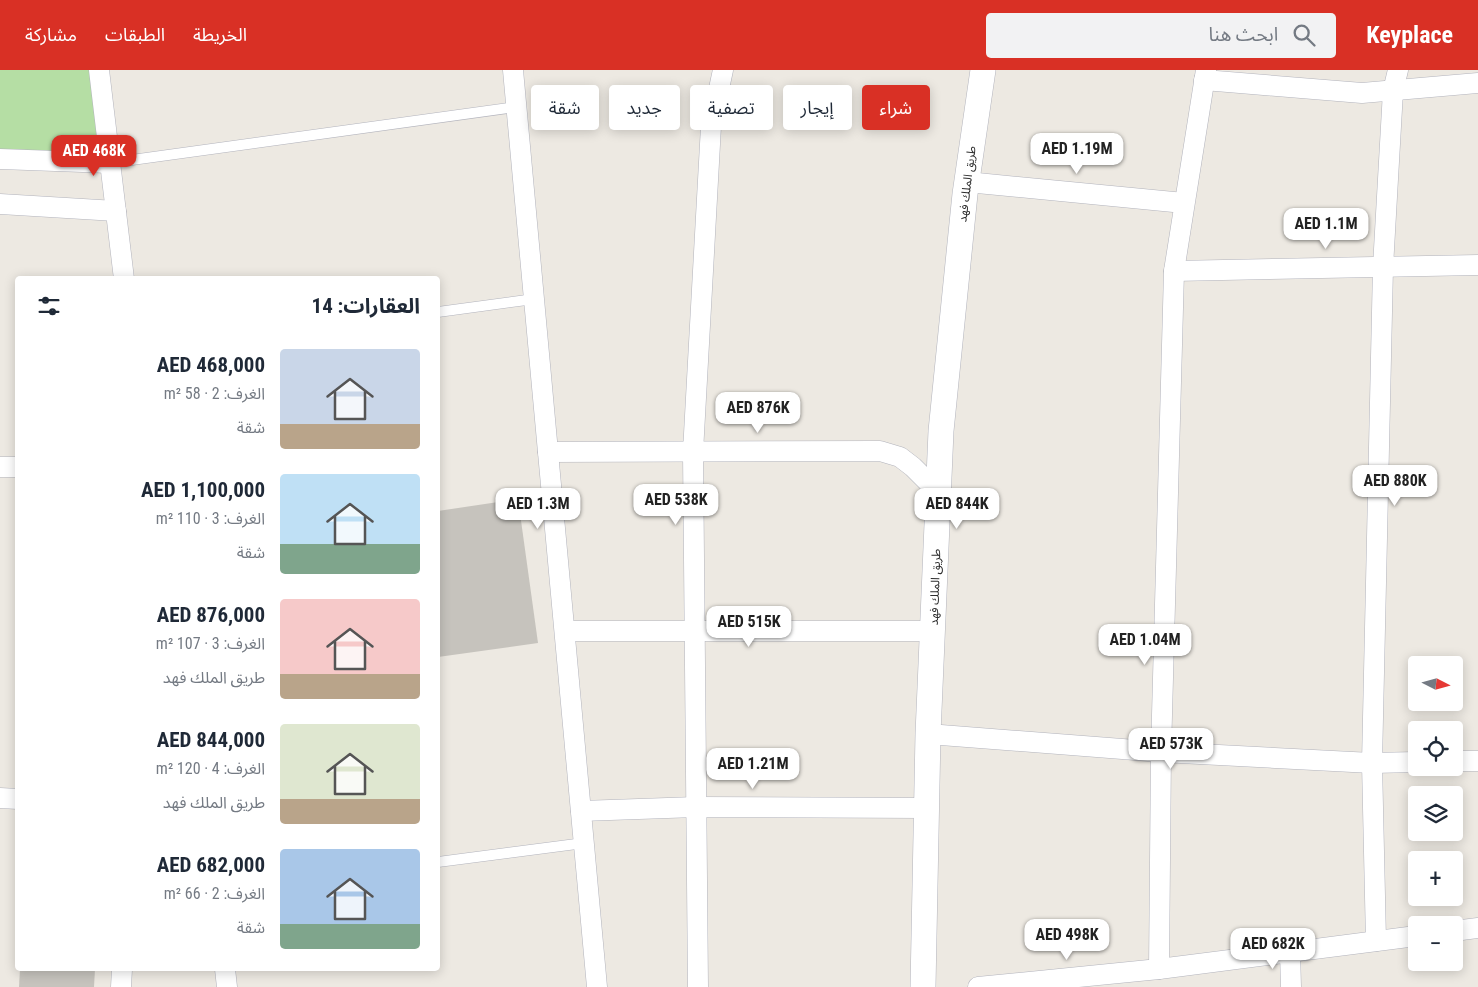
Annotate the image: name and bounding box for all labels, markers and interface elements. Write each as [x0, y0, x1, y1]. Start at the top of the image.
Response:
search box [986, 13, 1336, 58]
icon: search [1290, 21, 1318, 49]
text: Keyplace [1366, 21, 1453, 49]
text: ابحث هنا [1208, 23, 1278, 46]
text: مشاركة [25, 24, 77, 45]
text: الطبقات [105, 24, 165, 45]
text: الخريطة [193, 24, 247, 45]
chip: شقة [531, 85, 599, 130]
chip: جديد [609, 85, 680, 130]
chip: تصفية [690, 85, 773, 130]
chip: إيجار [783, 85, 852, 130]
chip: شراء [862, 85, 930, 130]
pin: AED 1.19M [1020, 132, 1134, 175]
pin: AED 468K [42, 134, 146, 177]
text: AED 1.19M [1041, 139, 1113, 158]
text: AED 468K [62, 141, 126, 160]
street label: طريق الملك فهد [955, 145, 980, 223]
pin: AED 1.1M [1274, 208, 1378, 250]
text: AED 1.1M [1294, 214, 1358, 233]
icon: filters [35, 292, 63, 320]
text: العقارات: 14 [312, 294, 420, 318]
text: AED 468,000 [157, 353, 265, 377]
icon: home [320, 369, 380, 429]
text: الغرف: 2 · 58 m² [164, 384, 265, 403]
pin: AED 876K [706, 392, 810, 434]
text: AED 876K [726, 398, 790, 417]
text: شقة [237, 418, 265, 437]
pin: AED 880K [1343, 464, 1447, 507]
text: AED 880K [1363, 471, 1427, 490]
text: AED 1,100,000 [141, 478, 265, 502]
pin: AED 538K [624, 484, 728, 526]
pin: AED 1.3M [486, 488, 590, 530]
pin: AED 844K [905, 488, 1009, 530]
text: AED 538K [644, 490, 708, 509]
icon: home [320, 494, 380, 554]
text: AED 1.3M [506, 494, 570, 513]
text: AED 844K [925, 494, 989, 513]
text: الغرف: 3 · 110 m² [156, 509, 265, 528]
text: شقة [237, 543, 265, 562]
street label: طريق الملك فهد [927, 548, 944, 626]
text: AED 876,000 [157, 603, 265, 627]
pin: AED 515K [697, 606, 801, 648]
text: AED 515K [717, 612, 781, 631]
icon: home [320, 619, 380, 679]
pin: AED 1.04M [1088, 624, 1202, 666]
text: AED 1.04M [1109, 630, 1181, 649]
text: الغرف: 3 · 107 m² [156, 634, 265, 653]
north arrow [1408, 656, 1462, 711]
map controls [1408, 656, 1463, 971]
text: طريق الملك فهد [163, 668, 265, 687]
button: locate [1408, 721, 1463, 776]
text: AED 844,000 [157, 728, 265, 752]
pin: AED 573K [1119, 728, 1223, 770]
text: AED 573K [1139, 734, 1203, 753]
icon: home [320, 744, 380, 804]
pin: AED 1.21M [696, 748, 810, 790]
text: AED 1.21M [717, 754, 789, 773]
text: الغرف: 4 · 120 m² [156, 759, 265, 778]
button: layers [1408, 786, 1463, 841]
text: طريق الملك فهد [163, 793, 265, 812]
button: + [1408, 851, 1463, 906]
text: AED 682,000 [157, 853, 265, 877]
icon: home [320, 869, 380, 929]
text: الغرف: 2 · 66 m² [164, 884, 265, 903]
button: − [1408, 916, 1463, 971]
text: شقة [237, 918, 265, 937]
pin: AED 498K [1015, 918, 1119, 961]
text: AED 498K [1035, 925, 1099, 944]
pin: AED 682K [1221, 928, 1325, 970]
text: AED 682K [1241, 934, 1305, 953]

